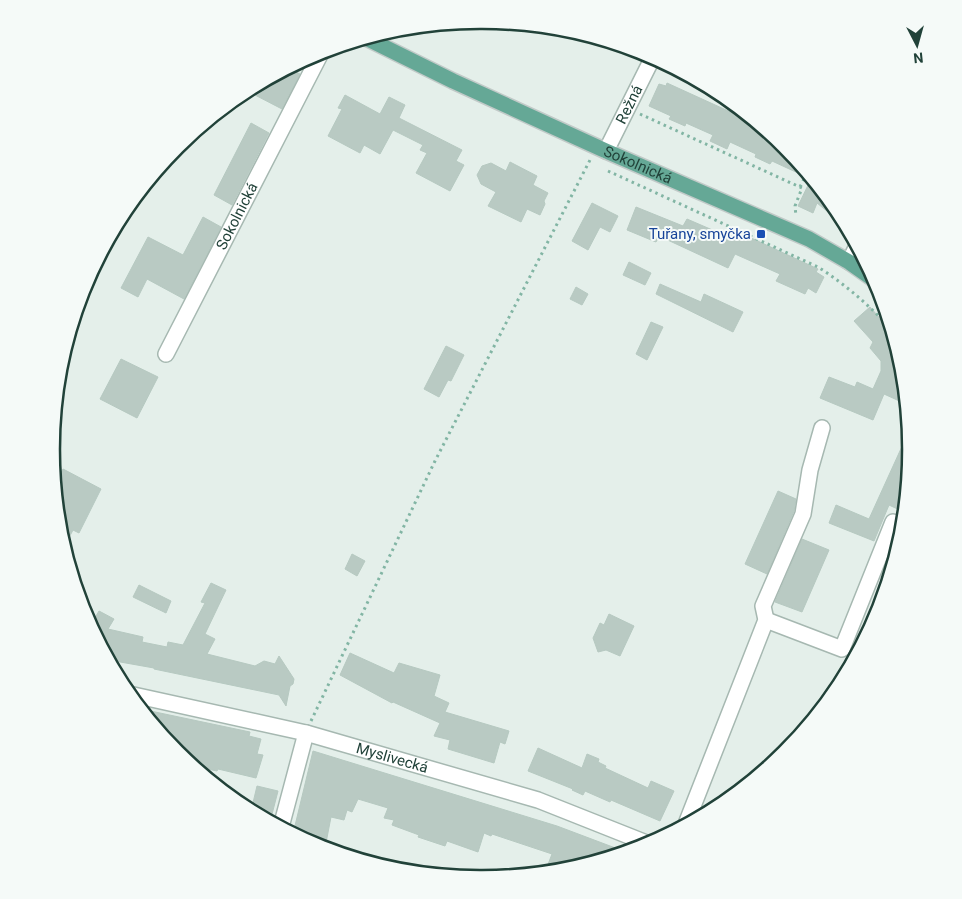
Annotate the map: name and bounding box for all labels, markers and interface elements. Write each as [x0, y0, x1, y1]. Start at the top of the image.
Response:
north arrow [892, 20, 942, 70]
text: N [913, 49, 924, 66]
street label: Režná [612, 82, 647, 127]
street label: Sokolnická [601, 142, 675, 188]
street label: Sokolnická [212, 180, 262, 253]
place label: Tuřany, smyčka [649, 225, 751, 243]
marker: Tuřany, smyčka [755, 228, 767, 240]
street label: Myslivecká [354, 739, 430, 777]

